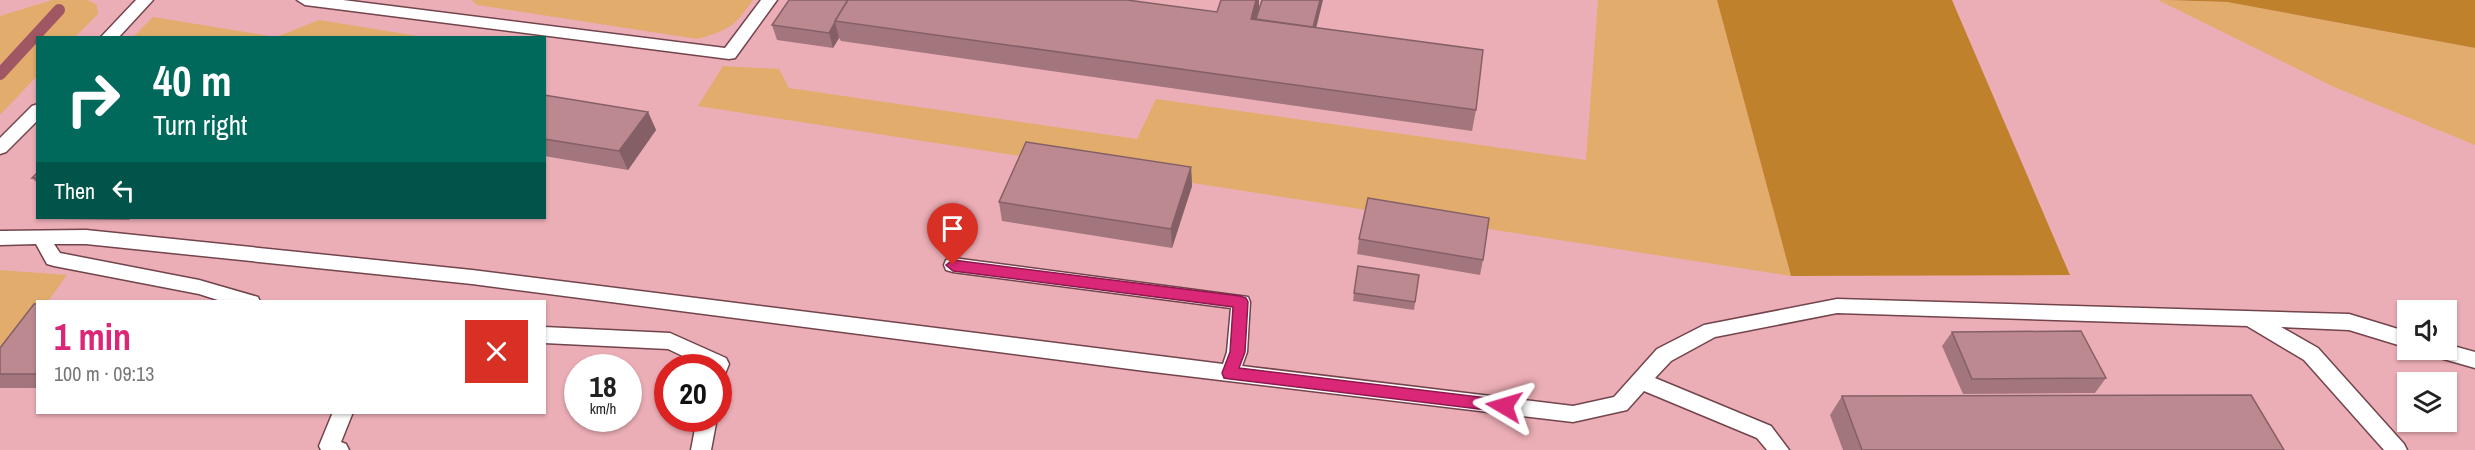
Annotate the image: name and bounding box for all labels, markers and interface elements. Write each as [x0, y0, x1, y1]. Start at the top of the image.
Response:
text: 40 m [153, 53, 232, 109]
icon: right [54, 60, 132, 138]
text: Turn right [153, 107, 247, 143]
icon: left [107, 174, 140, 207]
text: Then [54, 176, 95, 206]
pin [927, 203, 978, 265]
icon: arrive [936, 212, 969, 245]
map controls [2397, 300, 2457, 432]
button: sound [2397, 300, 2457, 360]
text: 1 min [54, 313, 131, 361]
button: close [465, 320, 528, 383]
speed limit sign: 20 [654, 354, 732, 432]
text: 100 m · 09:13 [54, 360, 154, 387]
text: 18 [589, 366, 617, 406]
button: layers [2397, 372, 2457, 432]
position arrow [1472, 374, 1536, 438]
text: km/h [590, 398, 616, 419]

